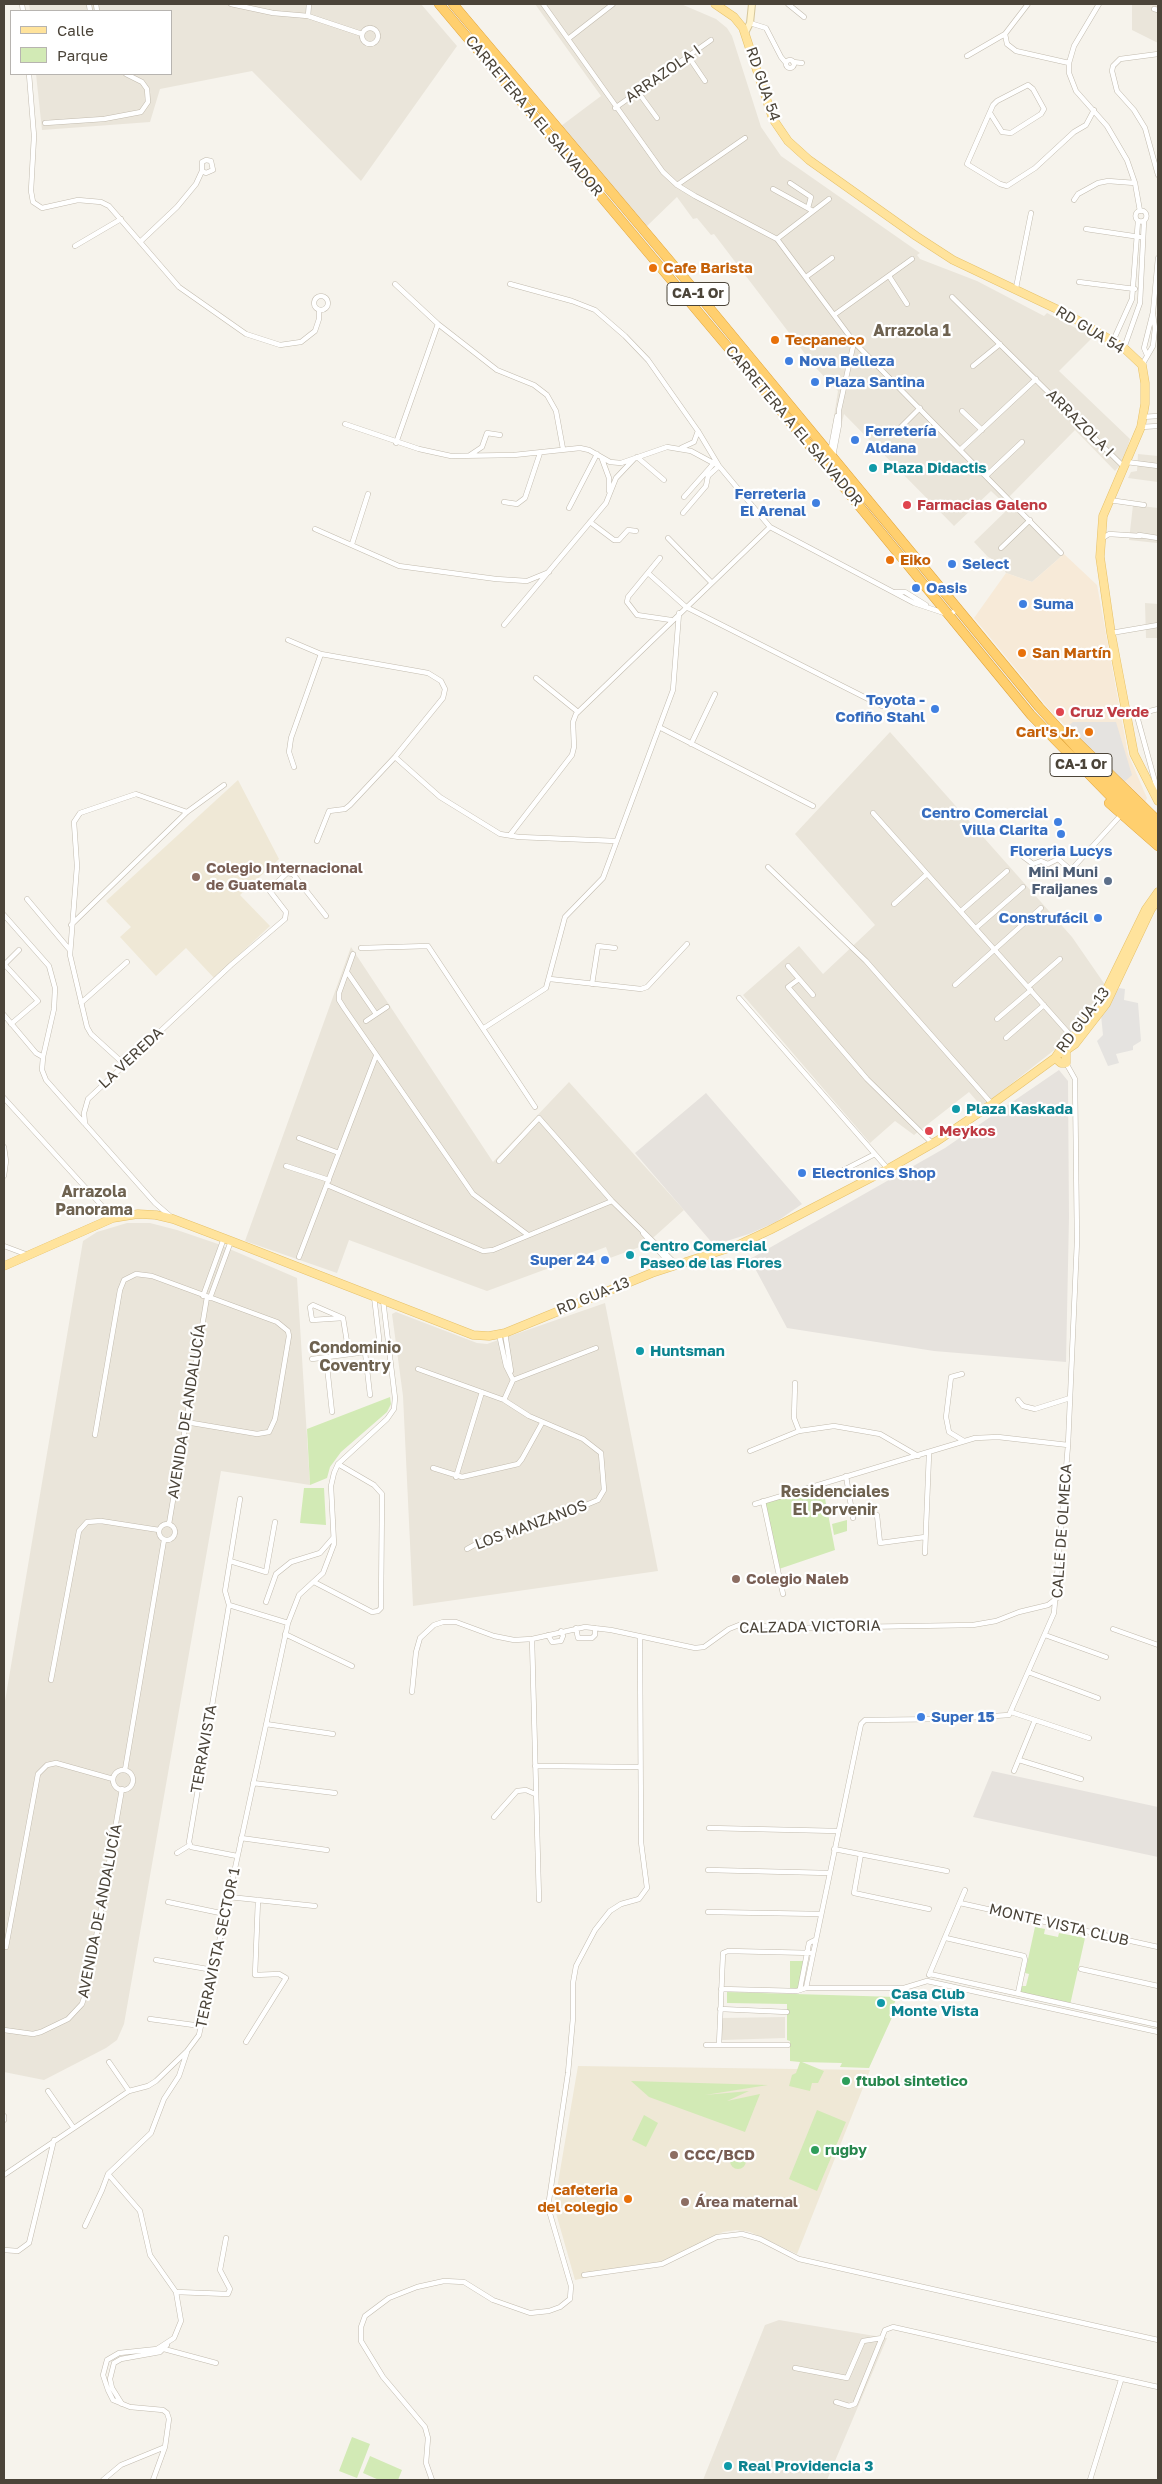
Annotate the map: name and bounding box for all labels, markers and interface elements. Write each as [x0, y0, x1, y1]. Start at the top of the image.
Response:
legend [10, 10, 172, 75]
text: Calle [57, 21, 94, 39]
street label: CARRETERA A EL SALVADOR [461, 32, 607, 200]
street label: ARRAZOLA I [622, 41, 704, 107]
street label: RD GUA 54 [742, 45, 784, 123]
text: Parque [57, 46, 108, 64]
place label: Cafe Barista [663, 259, 753, 277]
marker: Cafe Barista [647, 262, 659, 274]
road number: CA-1 Or [667, 282, 729, 306]
street label: RD GUA 54 [1052, 302, 1128, 358]
district label: Arrazola 1 [873, 321, 951, 341]
place label: Tecpaneco [785, 331, 864, 349]
marker: Tecpaneco [769, 334, 781, 346]
street label: CARRETERA A EL SALVADOR [721, 342, 867, 510]
place label: Nova Belleza [799, 352, 895, 370]
marker: Nova Belleza [783, 355, 795, 367]
place label: Plaza Santina [825, 373, 925, 391]
marker: Plaza Santina [809, 376, 821, 388]
street label: ARRAZOLA I [1043, 386, 1117, 460]
place label: Ferretería Aldana [865, 422, 936, 457]
marker: Ferretería Aldana [849, 434, 861, 446]
place label: Plaza Didactis [883, 459, 987, 477]
marker: Plaza Didactis [867, 462, 879, 474]
place label: Ferreteria El Arenal [735, 485, 806, 520]
place label: Farmacias Galeno [917, 496, 1047, 514]
marker: Ferreteria El Arenal [810, 497, 822, 509]
marker: Farmacias Galeno [901, 499, 913, 511]
place label: Eiko [900, 551, 931, 569]
marker: Eiko [884, 554, 896, 566]
place label: Select [962, 555, 1009, 573]
marker: Select [946, 558, 958, 570]
place label: Oasis [926, 579, 967, 597]
marker: Oasis [910, 582, 922, 594]
place label: Suma [1033, 595, 1074, 613]
marker: Suma [1017, 598, 1029, 610]
place label: San Martín [1032, 644, 1111, 662]
marker: San Martín [1016, 647, 1028, 659]
place label: Toyota - Cofiño Stahl [835, 691, 925, 726]
marker: Toyota - Cofiño Stahl [929, 703, 941, 715]
place label: Cruz Verde [1070, 703, 1149, 721]
marker: Cruz Verde [1054, 706, 1066, 718]
place label: Carl's Jr. [1016, 723, 1079, 741]
marker: Carl's Jr. [1083, 726, 1095, 738]
road number: CA-1 Or [1050, 754, 1112, 776]
place label: Centro Comercial Villa Clarita [921, 804, 1048, 839]
marker: Centro Comercial Villa Clarita [1052, 816, 1064, 828]
marker: Floreria Lucys [1055, 828, 1067, 840]
place label: Floreria Lucys [1010, 842, 1112, 860]
place label: Colegio Internacional de Guatemala [206, 859, 363, 894]
place label: Mini Muni Fraijanes [1028, 863, 1098, 898]
marker: Colegio Internacional de Guatemala [190, 871, 202, 883]
marker: Mini Muni Fraijanes [1102, 875, 1114, 887]
place label: Construfácil [999, 909, 1088, 927]
marker: Construfácil [1092, 912, 1104, 924]
street label: RD GUA-13 [1053, 984, 1113, 1056]
street label: LA VEREDA [95, 1024, 167, 1092]
place label: Plaza Kaskada [966, 1100, 1073, 1118]
marker: Plaza Kaskada [950, 1103, 962, 1115]
place label: Meykos [939, 1122, 996, 1140]
marker: Meykos [923, 1125, 935, 1137]
place label: Electronics Shop [812, 1164, 936, 1182]
marker: Electronics Shop [796, 1167, 808, 1179]
district label: Arrazola Panorama [55, 1182, 133, 1220]
place label: Centro Comercial Paseo de las Flores [640, 1237, 782, 1272]
marker: Centro Comercial Paseo de las Flores [624, 1249, 636, 1261]
place label: Super 24 [530, 1251, 595, 1269]
marker: Super 24 [599, 1254, 611, 1266]
street label: RD GUA-13 [554, 1273, 632, 1319]
street label: AVENIDA DE ANDALUCÍA [164, 1322, 210, 1500]
district label: Condominio Coventry [309, 1338, 401, 1376]
place label: Huntsman [650, 1342, 725, 1360]
marker: Huntsman [634, 1345, 646, 1357]
street label: CALLE DE OLMECA [1048, 1463, 1076, 1599]
district label: Residenciales El Porvenir [780, 1482, 890, 1520]
street label: LOS MANZANOS [473, 1496, 589, 1554]
place label: Colegio Naleb [746, 1570, 849, 1588]
marker: Colegio Naleb [730, 1573, 742, 1585]
street label: CALZADA VICTORIA [739, 1617, 881, 1637]
street label: TERRAVISTA [187, 1703, 221, 1795]
place label: Super 15 [931, 1708, 995, 1726]
marker: Super 15 [915, 1711, 927, 1723]
street label: AVENIDA DE ANDALUCÍA [74, 1822, 126, 2000]
street label: TERRAVISTA SECTOR 1 [192, 1866, 244, 2030]
street label: MONTE VISTA CLUB [987, 1900, 1131, 1950]
place label: Casa Club Monte Vista [891, 1985, 979, 2020]
marker: Casa Club Monte Vista [875, 1997, 887, 2009]
place label: ftubol sintetico [856, 2072, 968, 2090]
marker: ftubol sintetico [840, 2075, 852, 2087]
place label: rugby [825, 2141, 867, 2159]
marker: rugby [809, 2144, 821, 2156]
place label: CCC/BCD [684, 2146, 755, 2164]
marker: CCC/BCD [668, 2149, 680, 2161]
place label: cafeteria del colegio [537, 2181, 618, 2216]
marker: cafeteria del colegio [622, 2193, 634, 2205]
place label: Área maternal [695, 2193, 798, 2211]
marker: Área maternal [679, 2196, 691, 2208]
place label: Real Providencia 3 [738, 2457, 873, 2475]
marker: Real Providencia 3 [722, 2460, 734, 2472]

